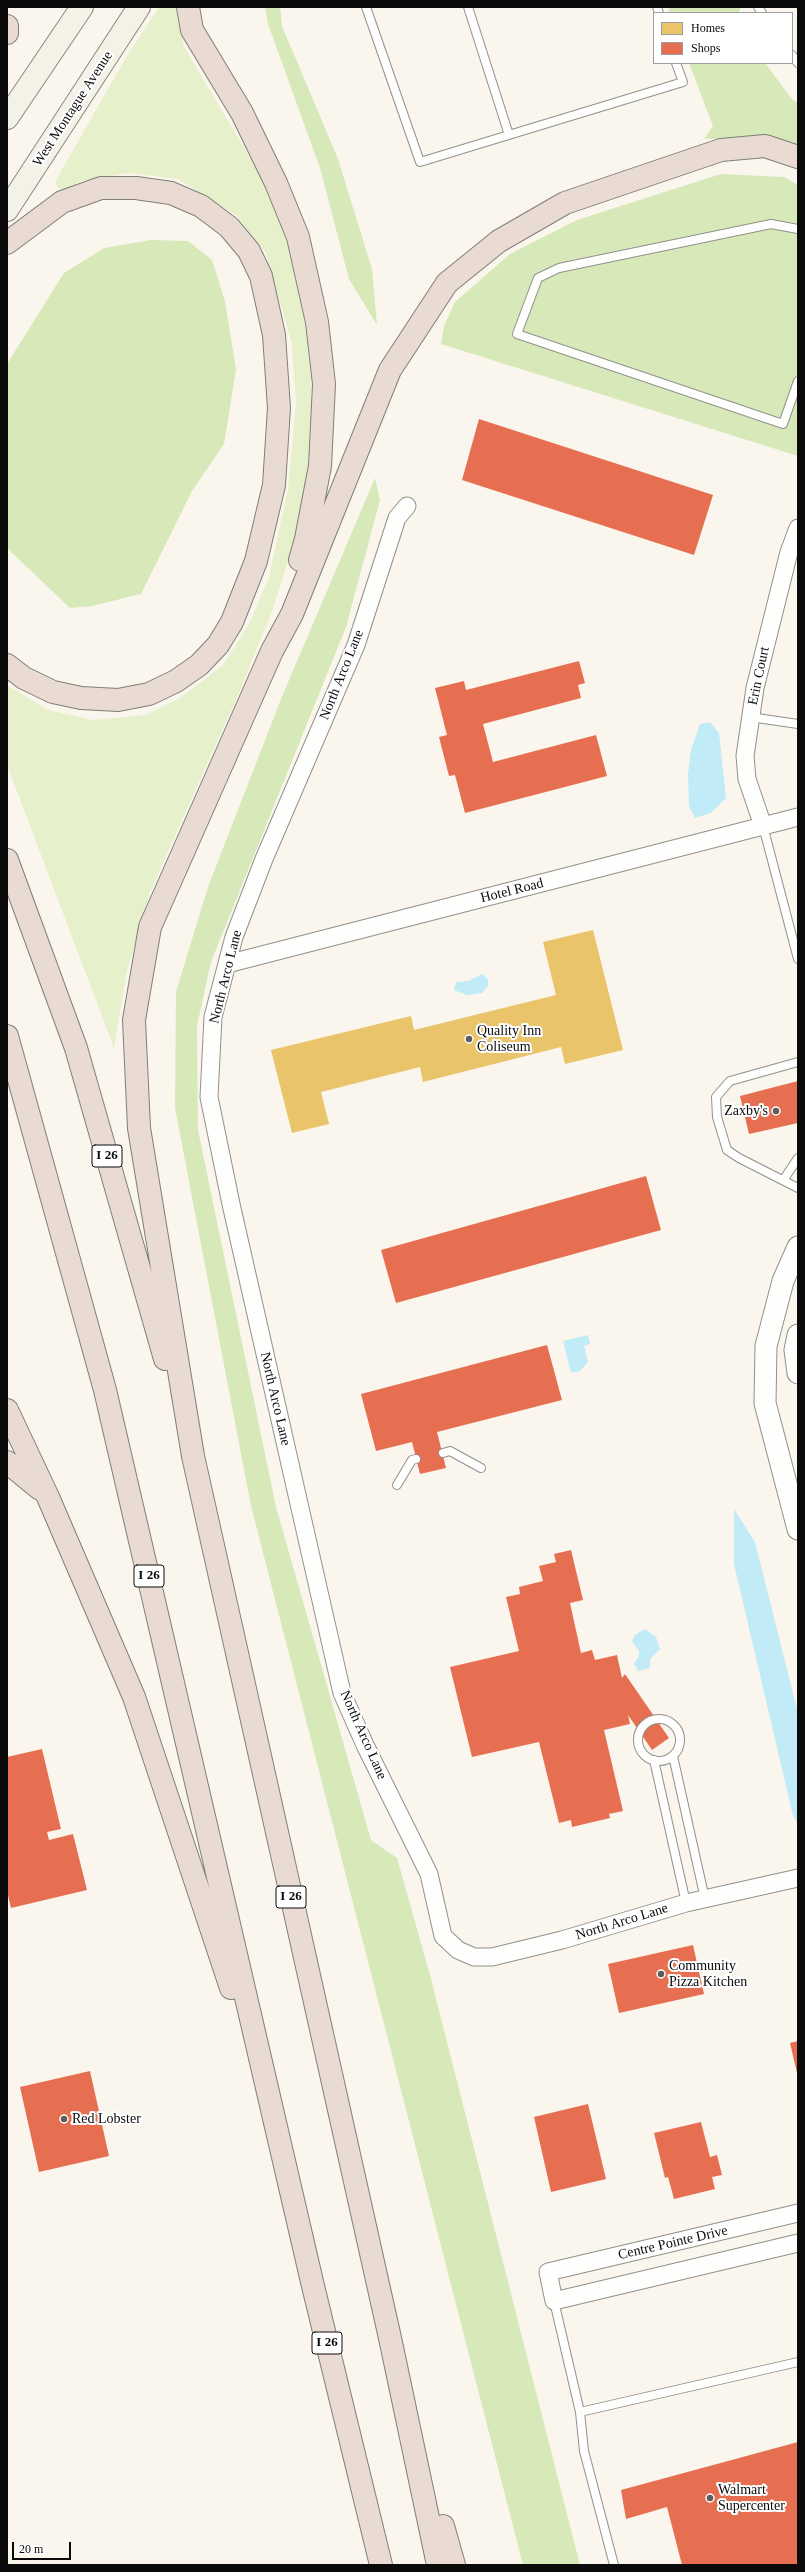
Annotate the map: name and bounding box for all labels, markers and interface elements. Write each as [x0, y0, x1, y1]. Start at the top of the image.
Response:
legend [653, 12, 793, 64]
text: Homes [691, 21, 725, 35]
text: Shops [691, 41, 720, 55]
street label: West Montague Avenue [29, 48, 117, 170]
street label: North Arco Lane [316, 628, 368, 722]
street label: Erin Court [745, 645, 773, 707]
street label: Hotel Road [479, 875, 545, 907]
street label: North Arco Lane [206, 929, 246, 1025]
place label: Quality Inn Coliseum [477, 1023, 541, 1056]
marker: Quality Inn Coliseum [464, 1034, 474, 1044]
place label: Zaxby's [724, 1103, 768, 1119]
marker: Zaxby's [771, 1106, 781, 1116]
road number: I 26 [92, 1145, 122, 1167]
street label: North Arco Lane [256, 1351, 294, 1447]
road number: I 26 [134, 1565, 164, 1587]
street label: North Arco Lane [336, 1688, 390, 1782]
road number: I 26 [276, 1886, 306, 1908]
street label: North Arco Lane [574, 1900, 670, 1944]
place label: Community Pizza Kitchen [669, 1958, 747, 1990]
marker: Community Pizza Kitchen [656, 1969, 666, 1979]
place label: Red Lobster [72, 2111, 141, 2127]
marker: Red Lobster [59, 2114, 69, 2124]
street label: Centre Pointe Drive [617, 2222, 729, 2264]
road number: I 26 [312, 2332, 342, 2354]
place label: Walmart Supercenter [718, 2482, 785, 2514]
marker: Walmart Supercenter [705, 2493, 715, 2503]
scale bar [14, 2534, 73, 2560]
text: 20 m [19, 2542, 43, 2556]

